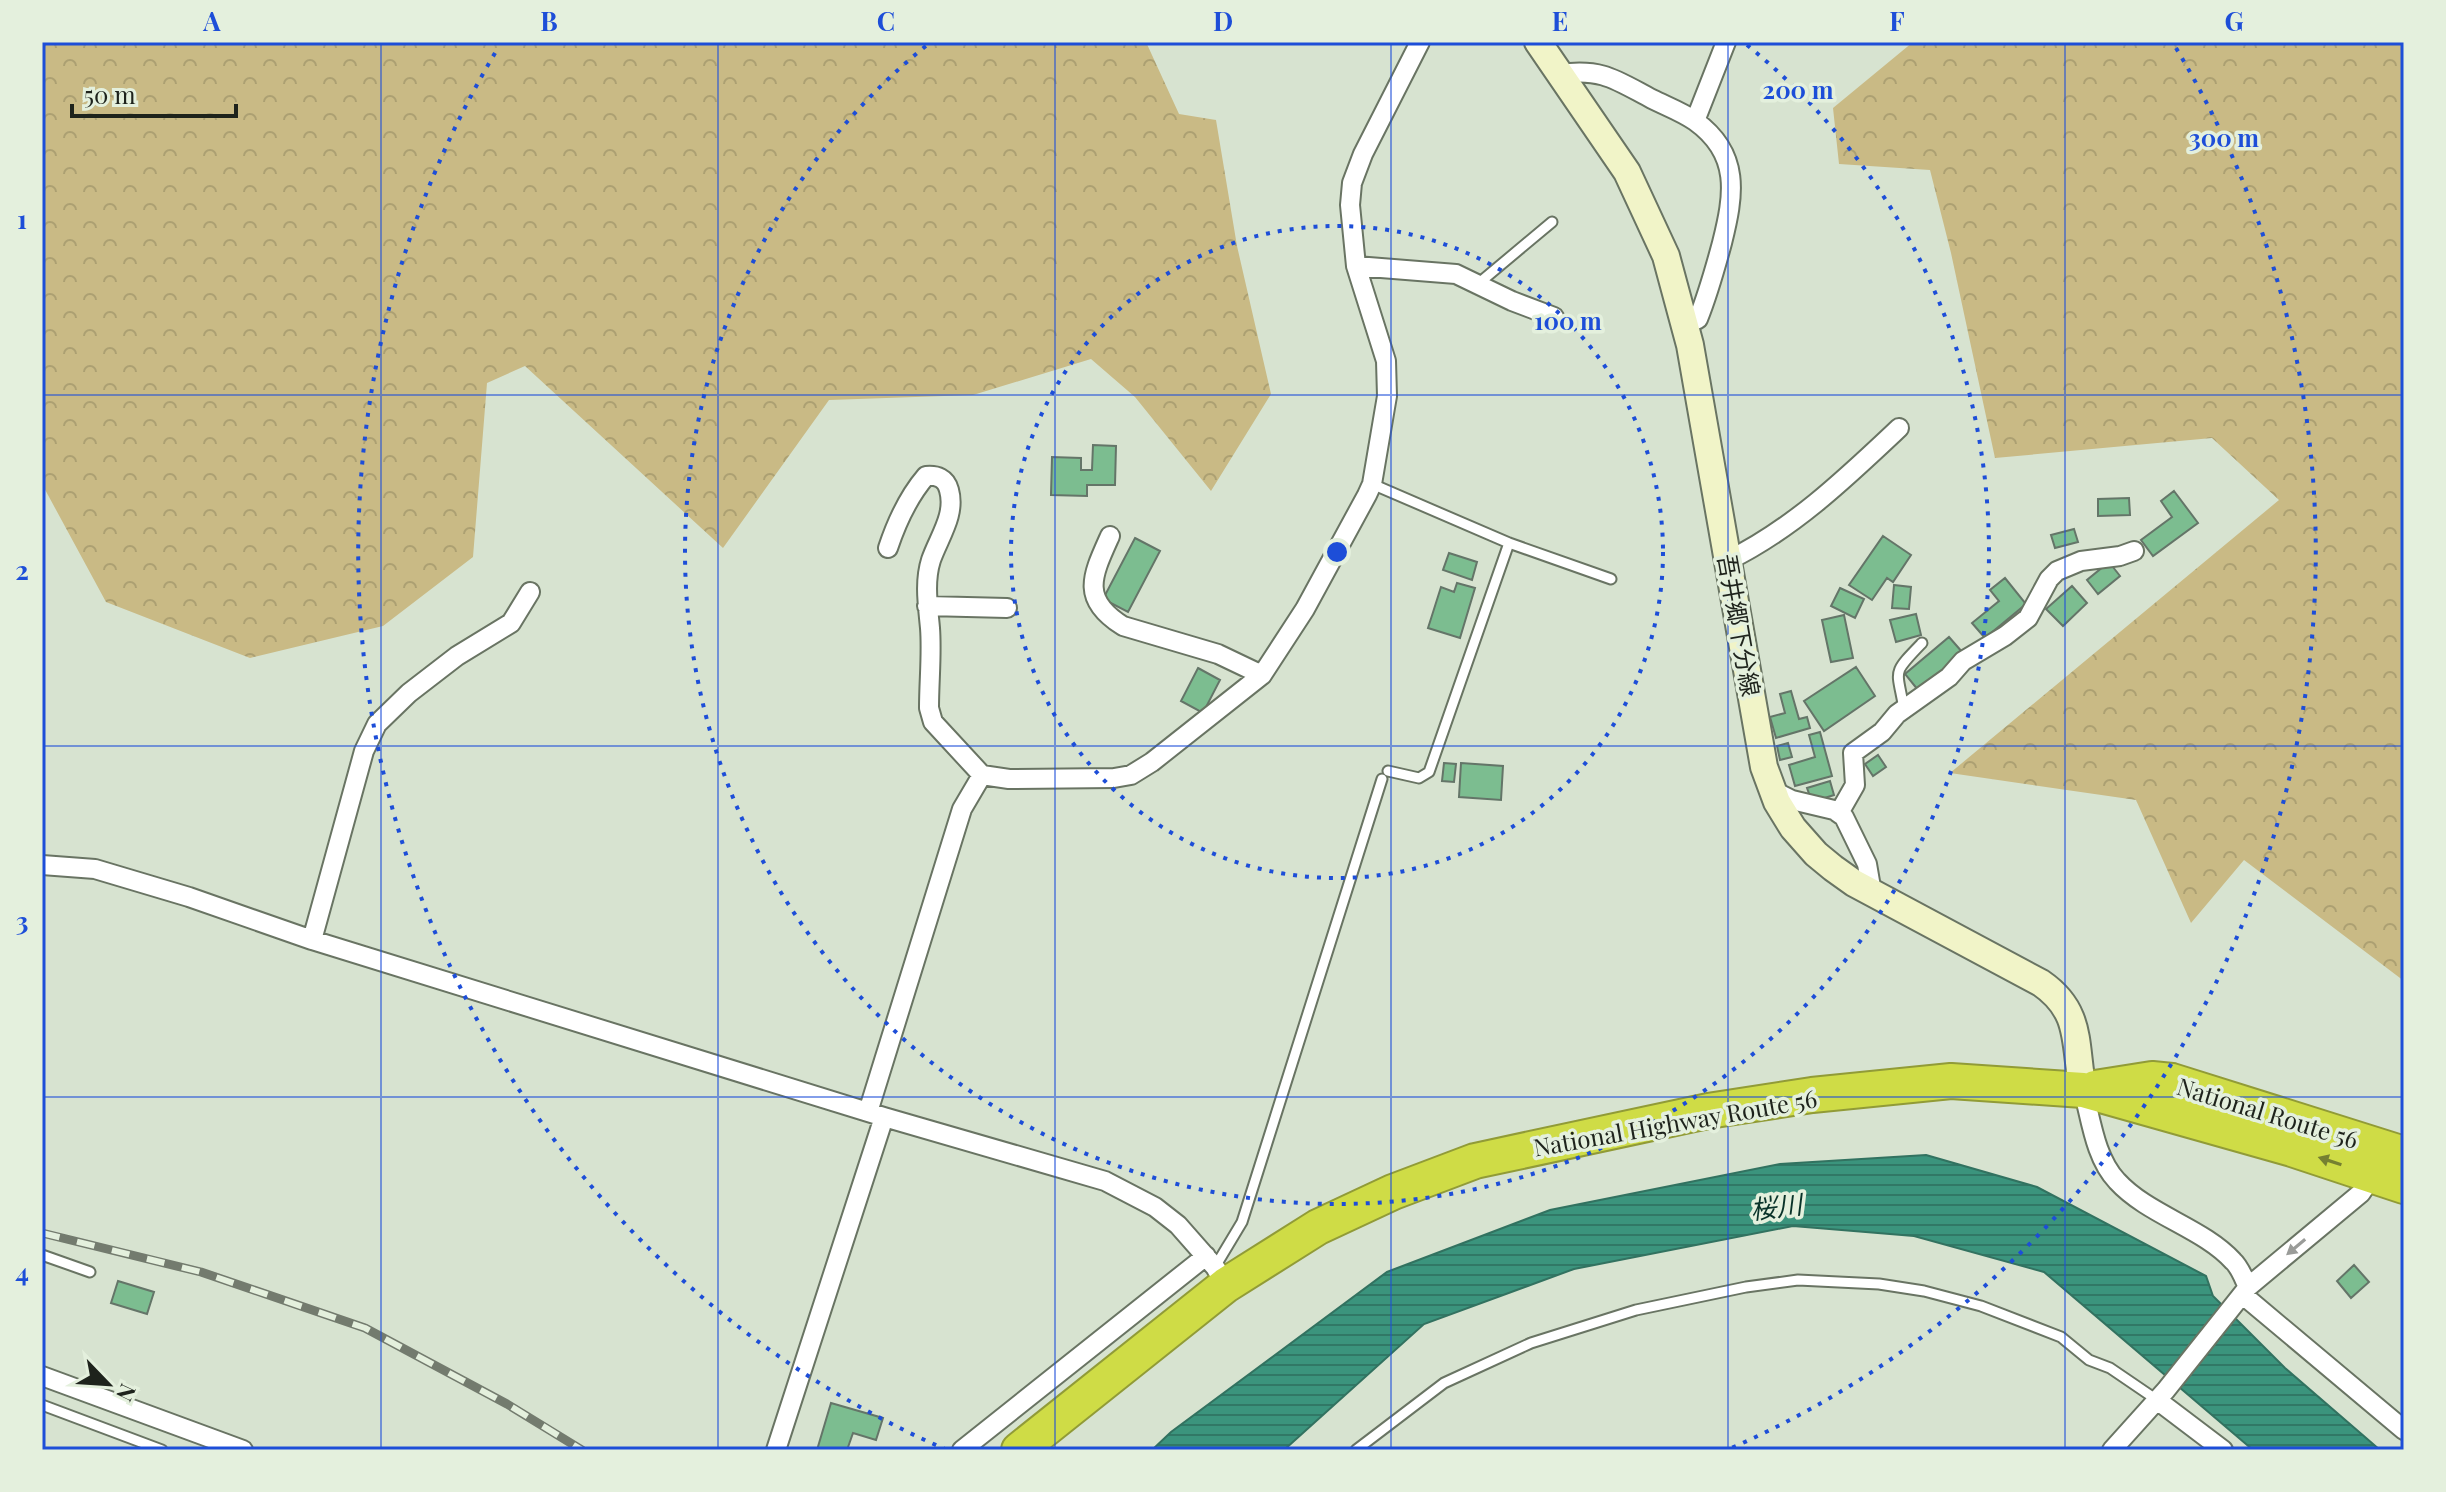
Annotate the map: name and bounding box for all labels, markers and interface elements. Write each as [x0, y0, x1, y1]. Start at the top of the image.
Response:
text: A [202, 3, 221, 38]
text: B [540, 3, 558, 38]
text: C [877, 3, 895, 38]
text: D [1213, 3, 1233, 38]
text: E [1552, 3, 1568, 38]
text: F [1889, 3, 1905, 38]
text: G [2224, 3, 2244, 38]
scale bar [72, 68, 236, 118]
text: 200 m [1763, 73, 1834, 105]
text: 50 m [84, 78, 136, 110]
text: 300 m [2189, 121, 2259, 153]
text: 1 [17, 201, 27, 236]
text: 100 m [1534, 304, 1602, 336]
centre of rings [1323, 538, 1351, 566]
street label: 吾井郷下分線 [1712, 551, 1768, 699]
text: 2 [15, 552, 29, 587]
text: 3 [16, 903, 28, 938]
street label: National Route 56 [2174, 1069, 2362, 1155]
street label: National Highway Route 56 [1531, 1081, 1819, 1163]
one-way arrow [2318, 1154, 2342, 1167]
water label: 桜川 [1748, 1185, 1807, 1227]
one-way arrow [2286, 1238, 2306, 1255]
text: 4 [15, 1254, 29, 1289]
north arrow [68, 1344, 148, 1424]
text: N [110, 1379, 144, 1407]

